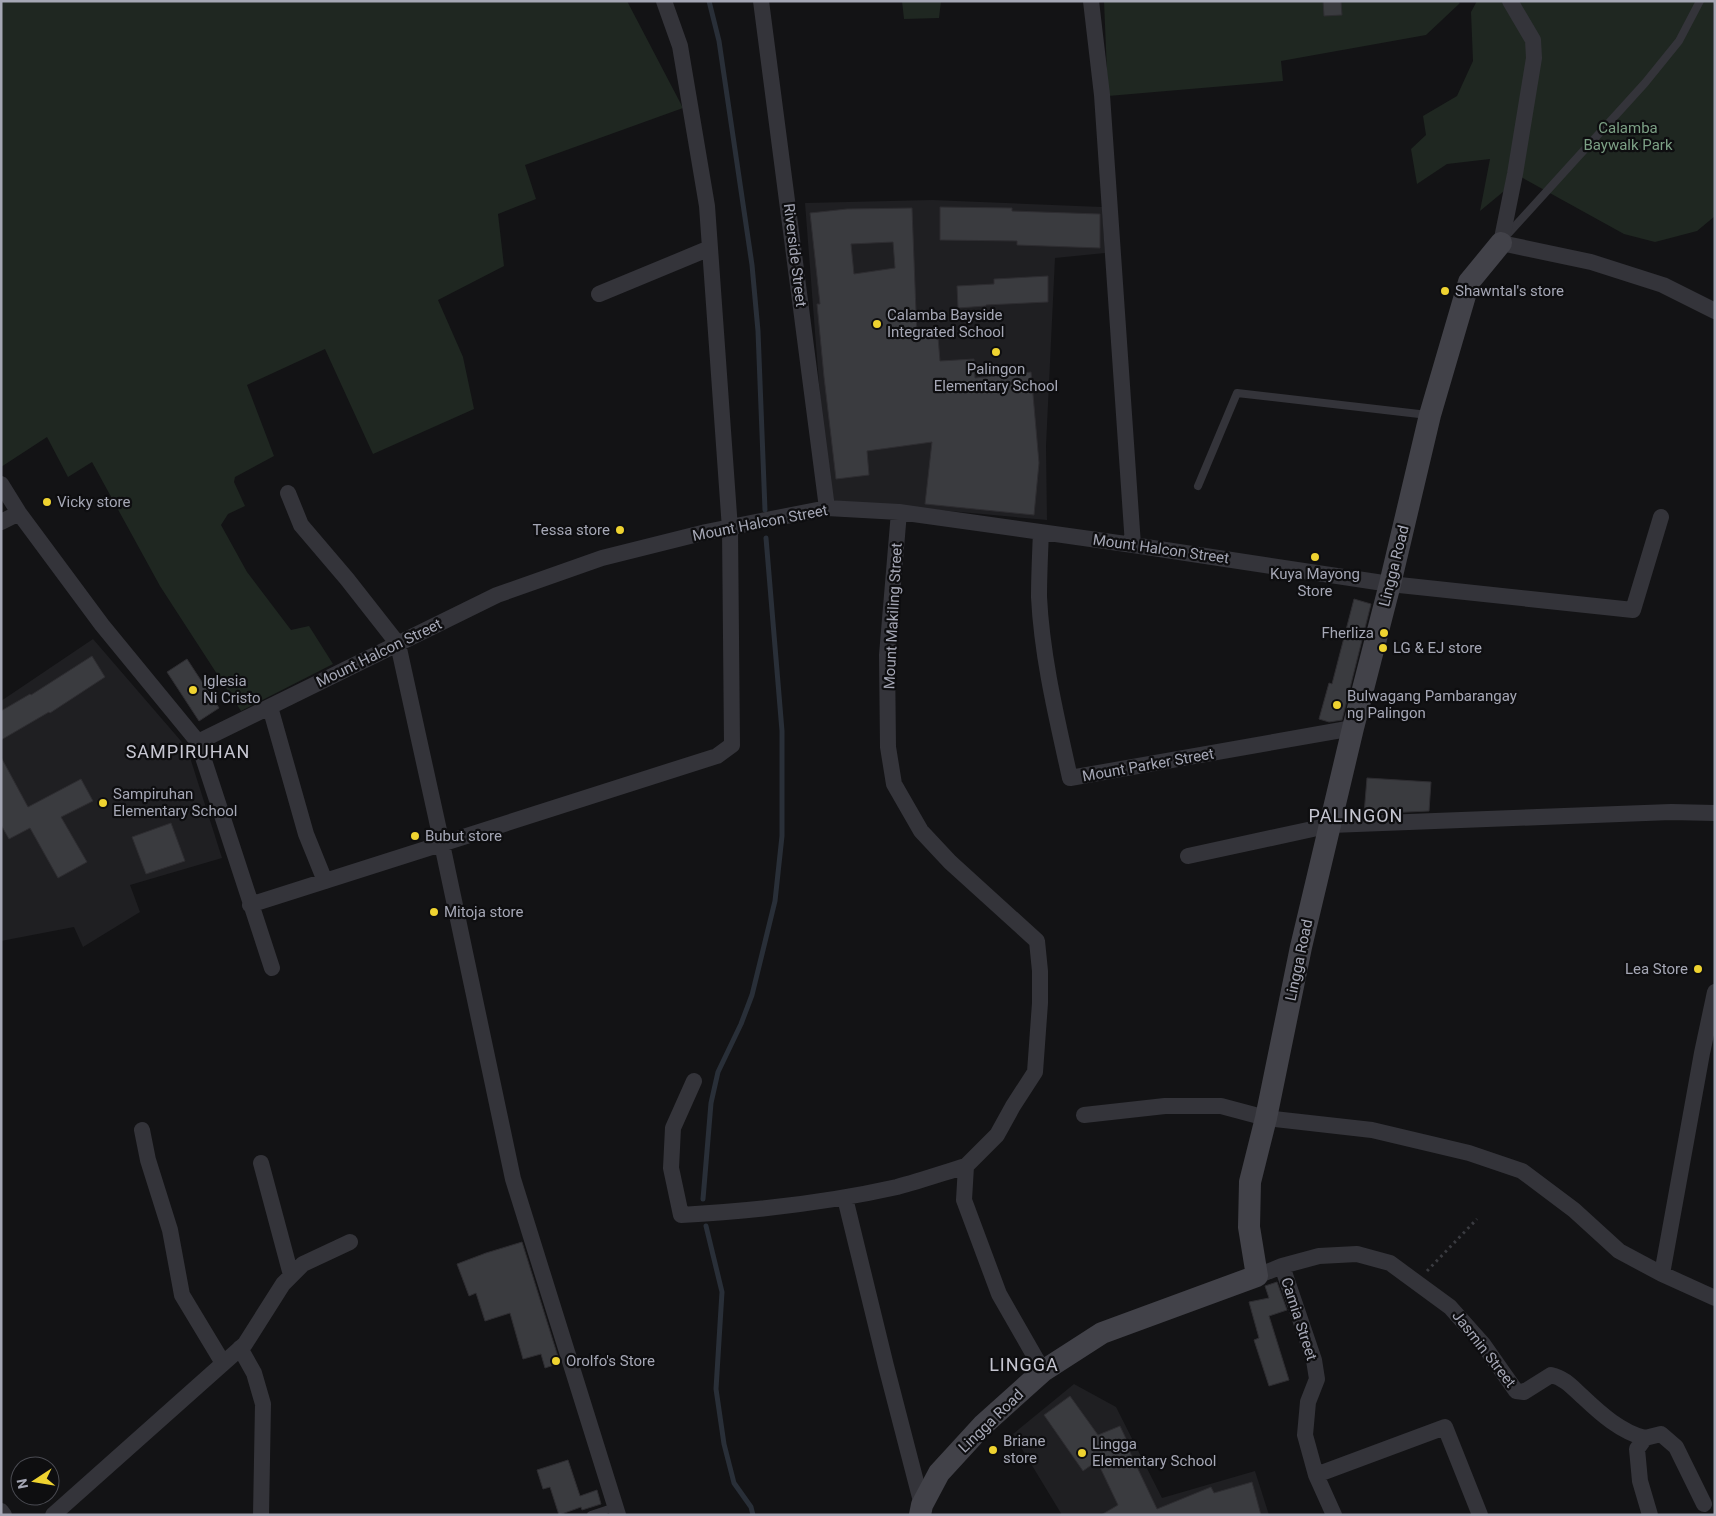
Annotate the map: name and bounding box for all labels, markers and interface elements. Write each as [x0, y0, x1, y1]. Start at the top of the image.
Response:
park label: Calamba Baywalk Park [1583, 119, 1673, 154]
street label: Riverside Street [780, 202, 810, 308]
place label: Shawntal's store [1455, 282, 1564, 300]
marker: Shawntal's store [1439, 285, 1451, 297]
place label: Calamba Bayside Integrated School [887, 306, 1004, 341]
marker: Calamba Bayside Integrated School [871, 318, 883, 330]
marker: Palingon Elementary School [990, 346, 1002, 358]
place label: Palingon Elementary School [934, 360, 1058, 395]
place label: Vicky store [57, 493, 130, 511]
marker: Vicky store [41, 496, 53, 508]
street label: Mount Halcon Street [691, 501, 829, 545]
place label: Tessa store [533, 521, 610, 539]
street label: Lingga Road [1375, 523, 1413, 609]
marker: Tessa store [614, 524, 626, 536]
street label: Mount Halcon Street [1092, 531, 1230, 567]
street label: Mount Makiling Street [880, 542, 906, 690]
marker: Kuya Mayong Store [1309, 551, 1321, 563]
place label: Kuya Mayong Store [1270, 565, 1360, 600]
street label: Mount Halcon Street [313, 615, 445, 691]
place label: Fherliza [1322, 624, 1374, 642]
marker: Fherliza [1378, 627, 1390, 639]
place label: LG & EJ store [1393, 639, 1482, 657]
marker: LG & EJ store [1377, 642, 1389, 654]
place label: Iglesia Ni Cristo [203, 672, 261, 707]
marker: Iglesia Ni Cristo [187, 684, 199, 696]
place label: Bulwagang Pambarangay ng Palingon [1347, 687, 1517, 722]
marker: Bulwagang Pambarangay ng Palingon [1331, 699, 1343, 711]
district label: SAMPIRUHAN [126, 741, 250, 762]
street label: Mount Parker Street [1081, 745, 1215, 785]
place label: Sampiruhan Elementary School [113, 785, 237, 820]
marker: Sampiruhan Elementary School [97, 797, 109, 809]
district label: PALINGON [1309, 805, 1403, 826]
place label: Bubut store [425, 827, 502, 845]
marker: Bubut store [409, 830, 421, 842]
place label: Mitoja store [444, 903, 524, 921]
marker: Mitoja store [428, 906, 440, 918]
street label: Lingga Road [1282, 917, 1316, 1003]
place label: Lea Store [1625, 960, 1688, 978]
marker: Lea Store [1692, 963, 1704, 975]
street label: Camia Street [1277, 1275, 1321, 1363]
street label: Jasmin Street [1448, 1307, 1520, 1391]
place label: Orolfo's Store [566, 1352, 655, 1370]
district label: LINGGA [989, 1354, 1059, 1375]
marker: Orolfo's Store [550, 1355, 562, 1367]
street label: Lingga Road [955, 1386, 1027, 1456]
place label: Briane store [1003, 1432, 1046, 1467]
place label: Lingga Elementary School [1092, 1435, 1216, 1470]
marker: Briane store [987, 1444, 999, 1456]
marker: Lingga Elementary School [1076, 1447, 1088, 1459]
north arrow [10, 1456, 60, 1506]
text: N [13, 1477, 31, 1490]

